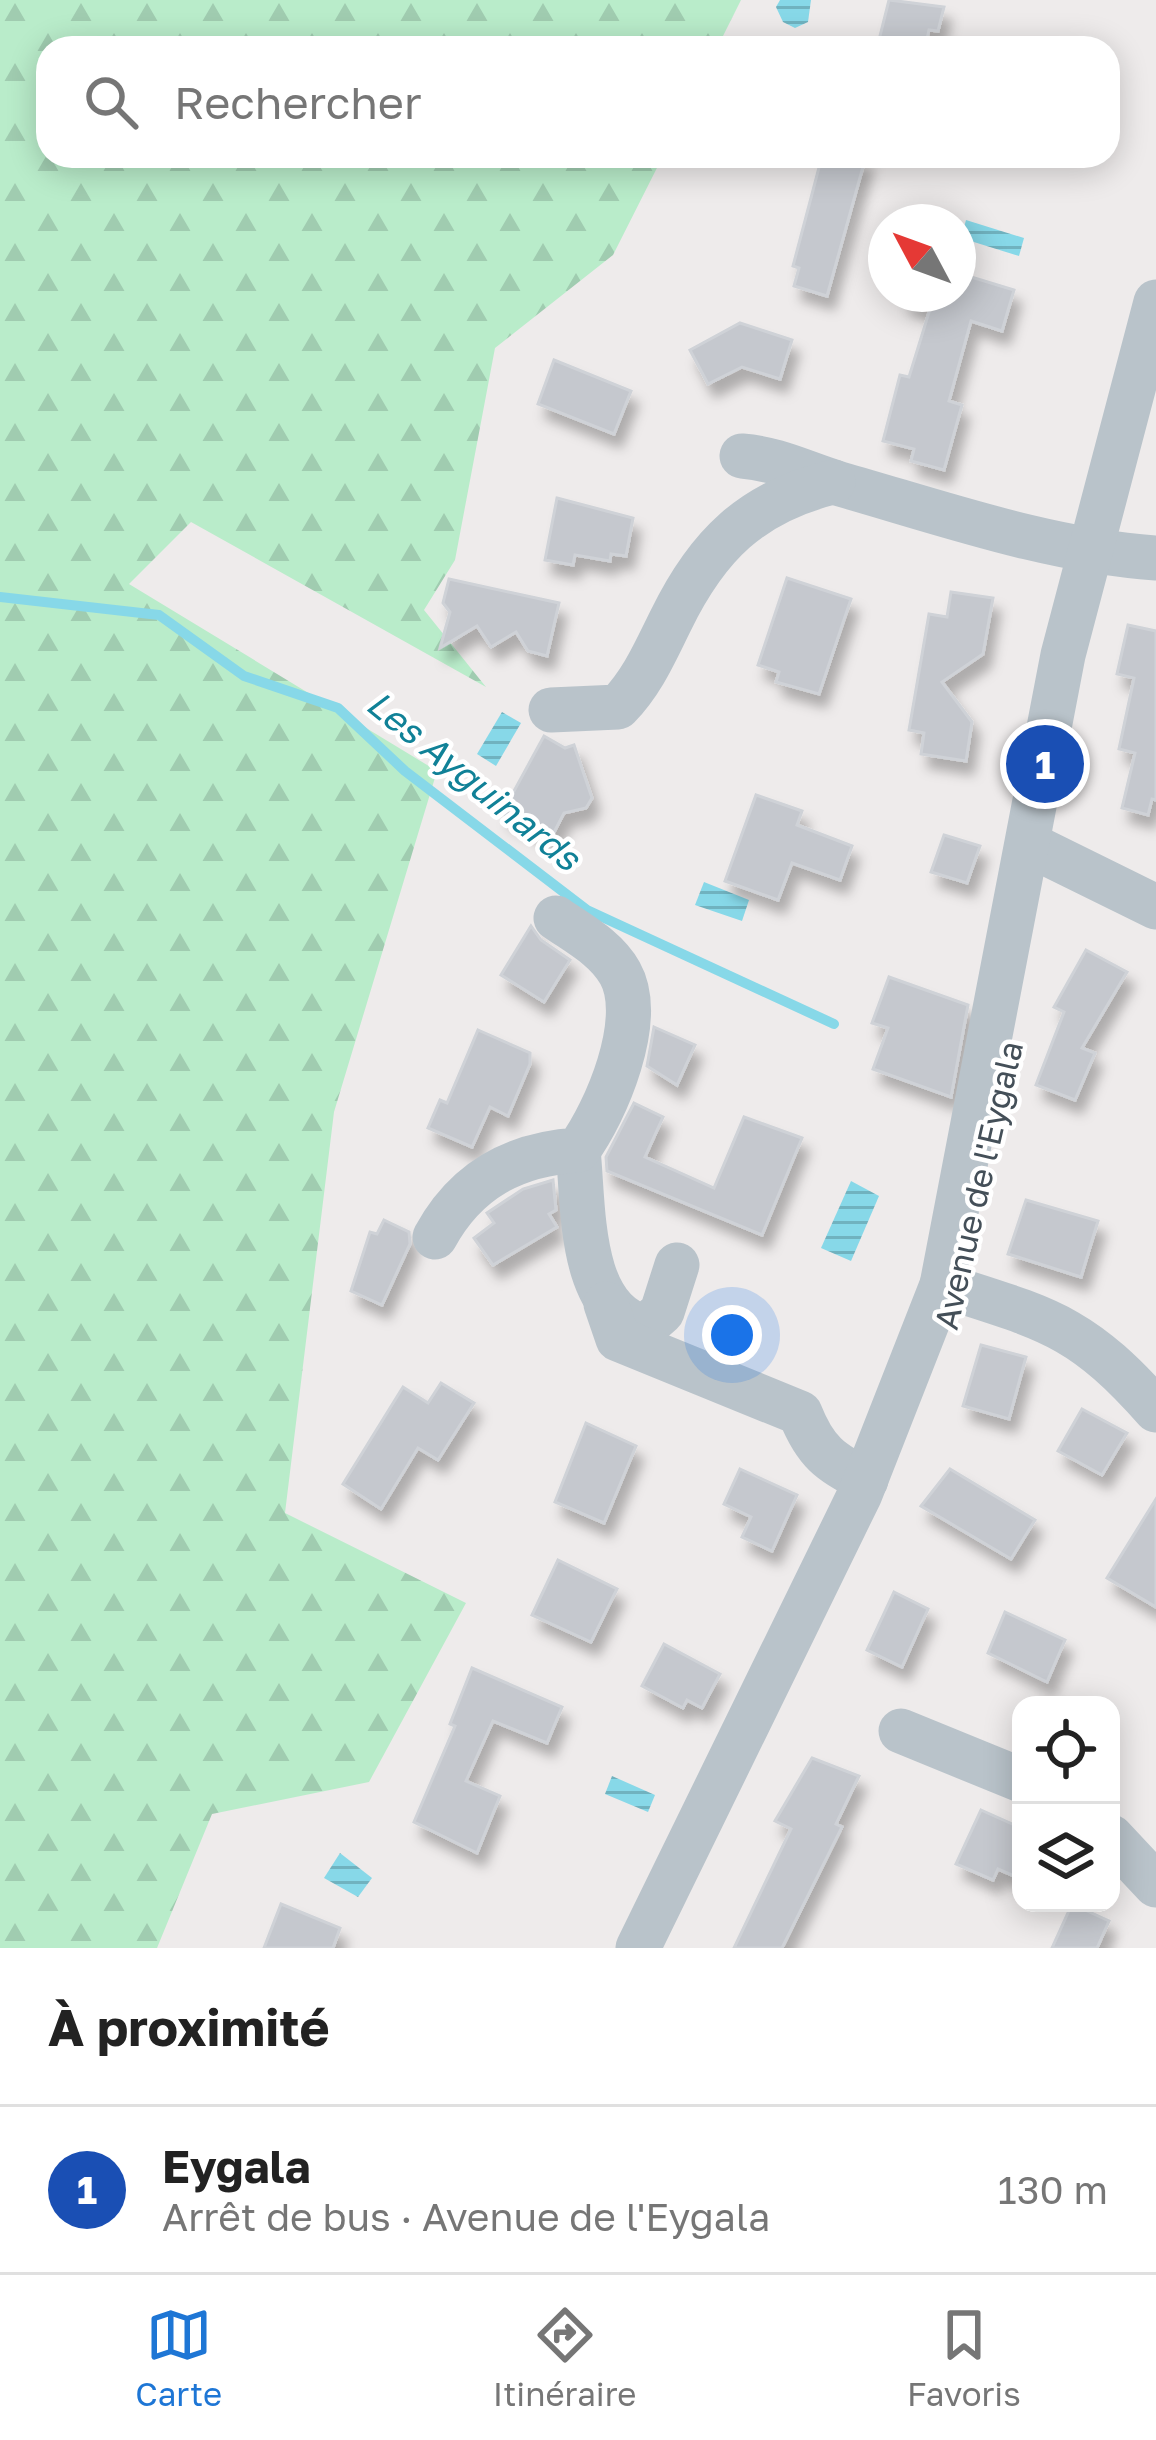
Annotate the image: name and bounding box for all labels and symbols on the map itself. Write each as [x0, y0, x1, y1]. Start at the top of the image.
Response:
north arrow [868, 204, 976, 312]
water label: Les Ayguinards [359, 681, 591, 880]
pin: 1 [1006, 719, 1084, 809]
street label: Avenue de l'Eygala [926, 1037, 1030, 1333]
your location [702, 1305, 762, 1365]

